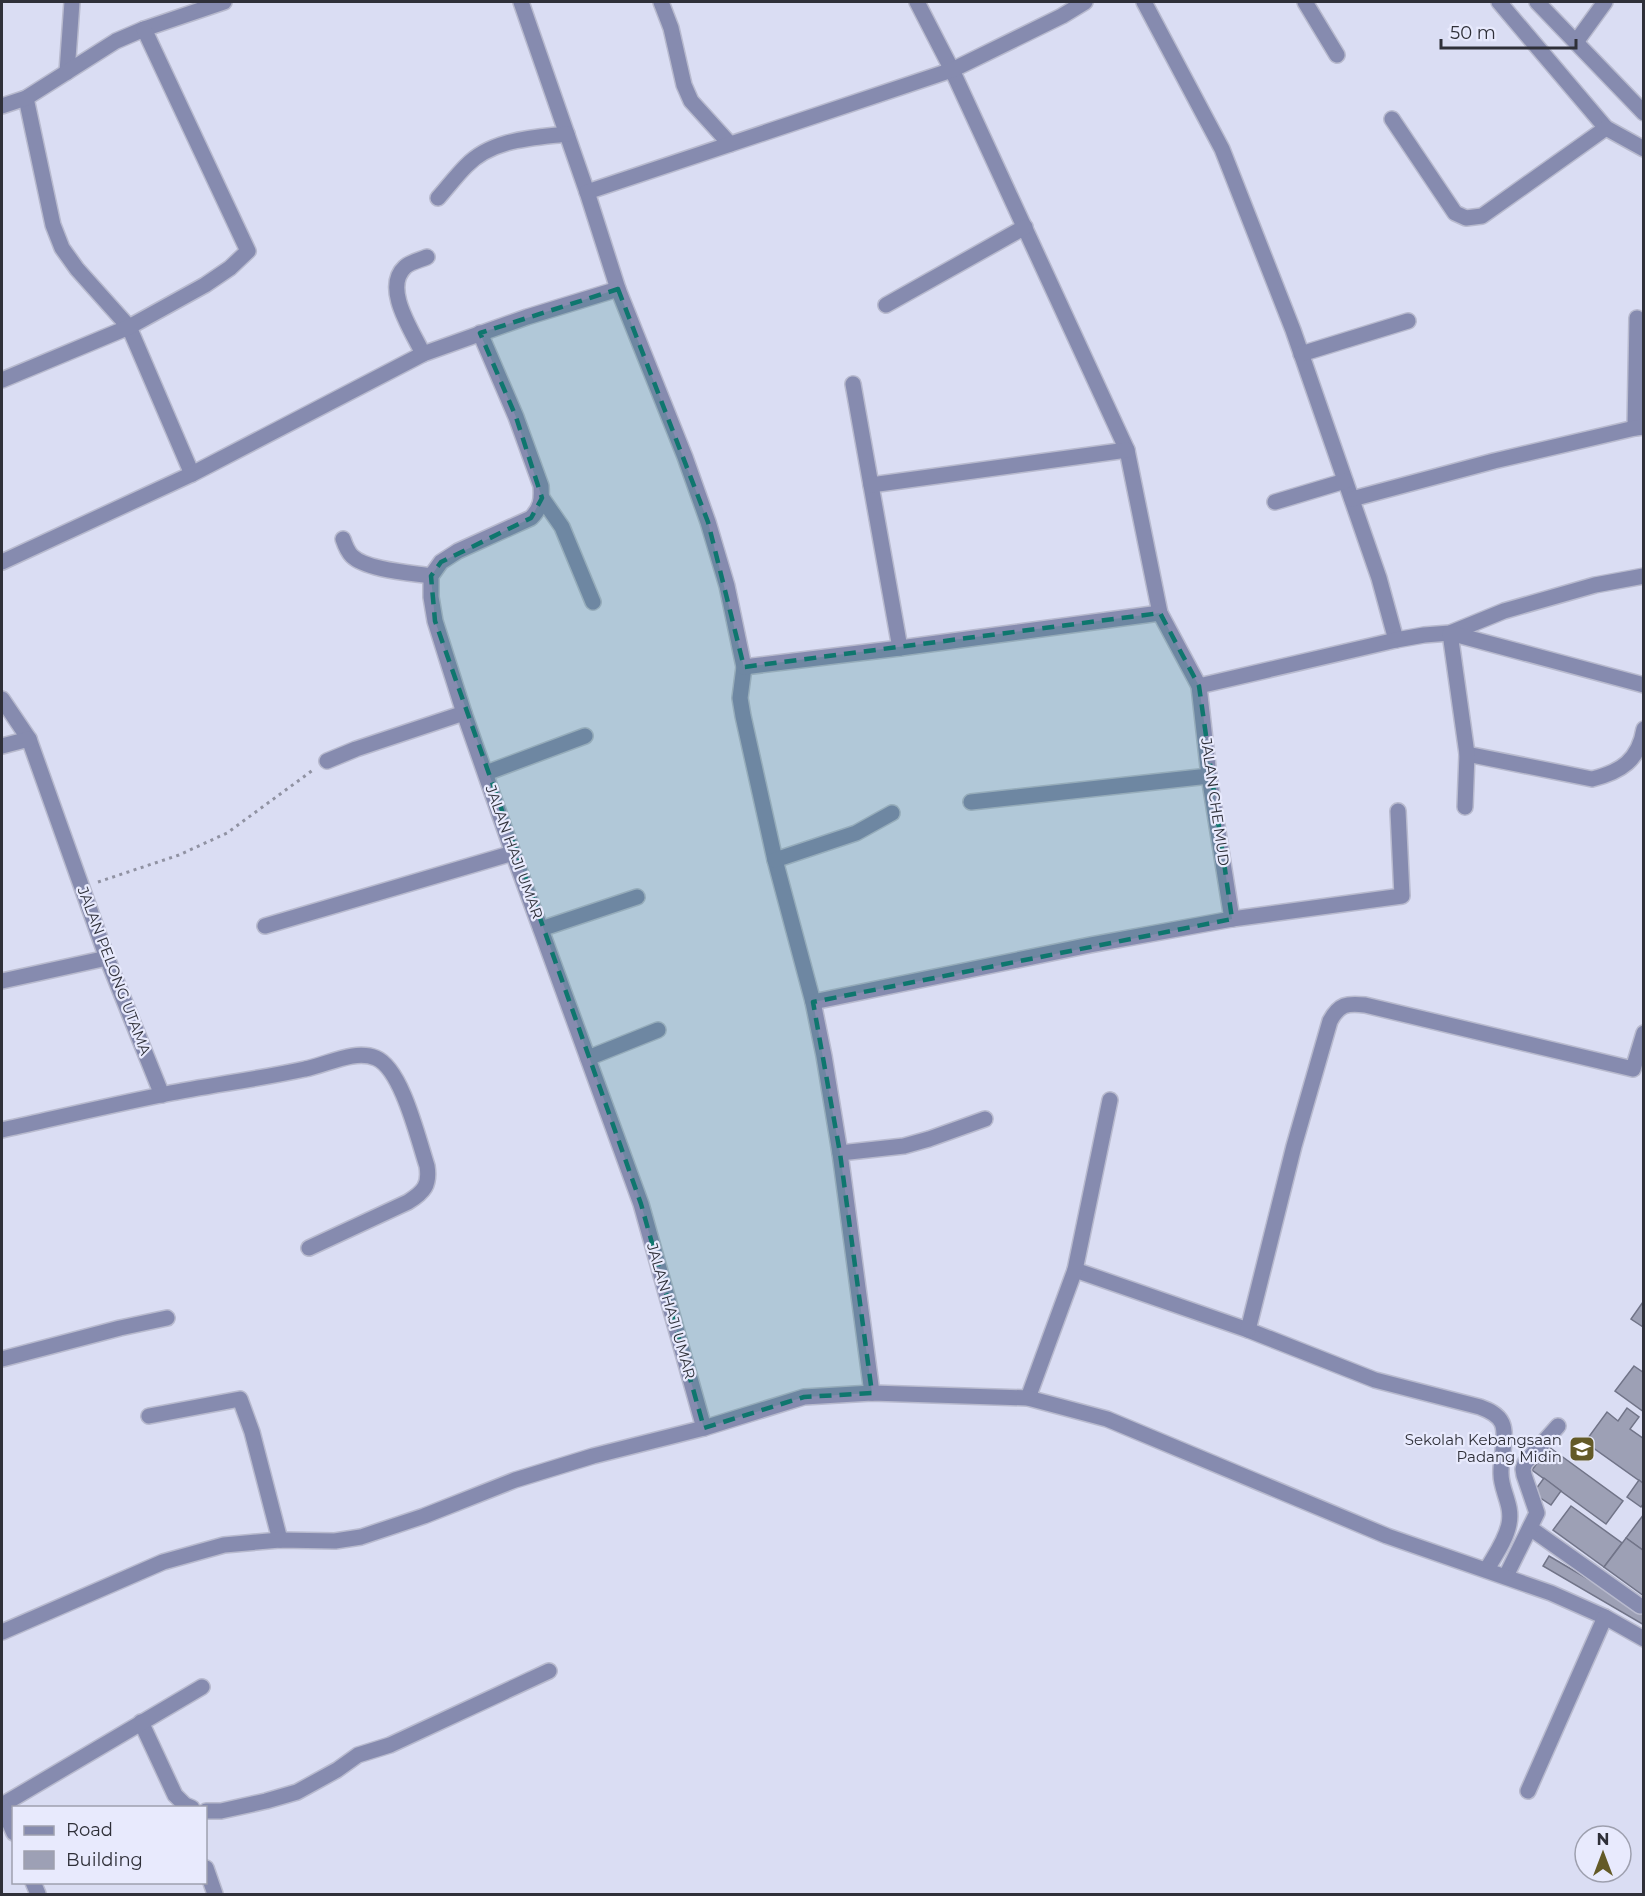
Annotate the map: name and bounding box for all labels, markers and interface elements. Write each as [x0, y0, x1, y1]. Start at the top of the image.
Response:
scale bar [1441, 12, 1576, 50]
text: 50 m [1450, 22, 1496, 44]
street label: JALAN CHE MUD [1197, 736, 1234, 867]
street label: JALAN HAJI UMAR [481, 782, 548, 921]
street label: JALAN PELONG UTAMA [73, 883, 155, 1058]
street label: JALAN HAJI UMAR [643, 1240, 700, 1381]
place label: Sekolah Kebangsaan Padang Midin [1405, 1430, 1562, 1466]
school or university icon: Sekolah Kebangsaan Padang Midin [1567, 1434, 1597, 1464]
legend [12, 1806, 207, 1884]
text: Road [66, 1819, 113, 1841]
north arrow [1573, 1824, 1633, 1884]
text: N [1597, 1830, 1609, 1849]
text: Building [66, 1849, 143, 1871]

